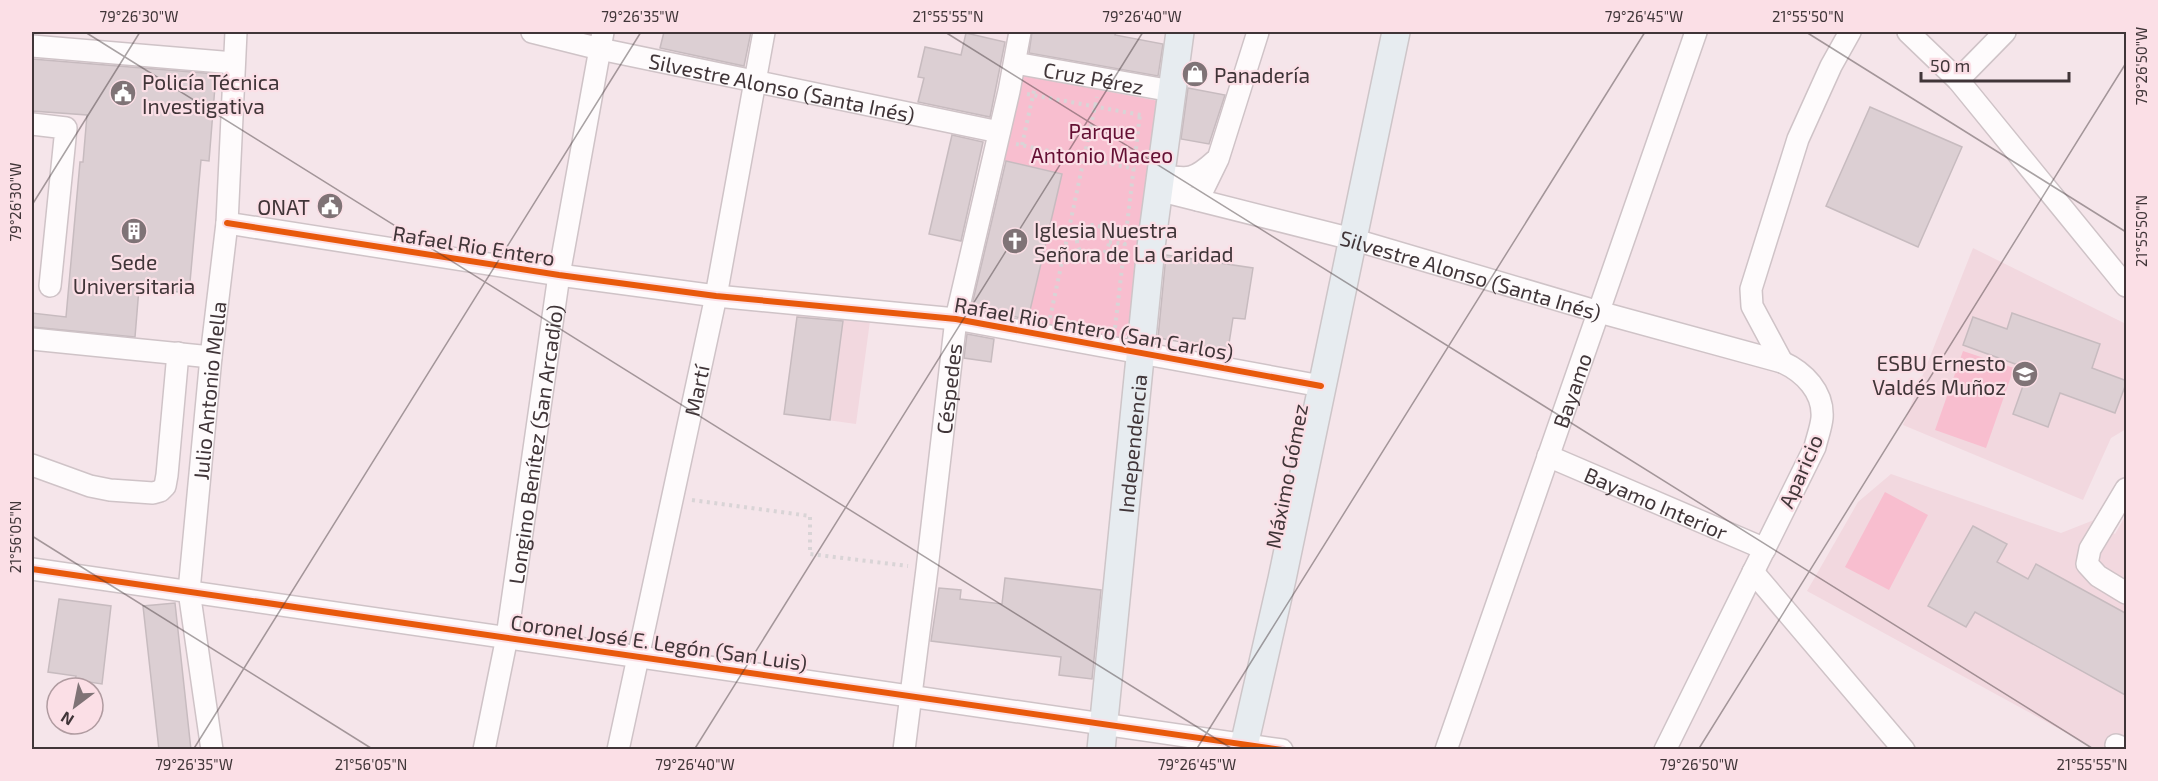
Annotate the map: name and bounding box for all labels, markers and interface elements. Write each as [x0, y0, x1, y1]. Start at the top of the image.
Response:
text: 79°26'30"W [100, 7, 178, 25]
text: 79°26'35"W [601, 7, 679, 25]
text: 21°55'55"N [912, 7, 984, 25]
text: 79°26'40"W [1102, 7, 1182, 25]
text: 79°26'45"W [1605, 7, 1683, 25]
text: 21°55'50"N [1772, 7, 1844, 25]
text: 79°26'50"W [2132, 27, 2150, 105]
scale bar [1921, 45, 2070, 83]
street label: Silvestre Alonso (Santa Inés) [647, 47, 917, 127]
text: 50 m [1930, 54, 1970, 76]
street label: Cruz Pérez [1042, 56, 1146, 98]
shop icon: Panadería [1180, 59, 1210, 89]
place label: Panadería [1214, 62, 1310, 87]
place label: Policía Técnica Investigativa [142, 69, 279, 118]
public building icon: Policía Técnica Investigativa [108, 78, 138, 108]
park label: Parque Antonio Maceo [1031, 118, 1173, 167]
text: 79°26'30"W [6, 163, 24, 241]
public building icon: ONAT [315, 191, 345, 221]
place label: ONAT [257, 194, 310, 219]
text: 21°55'50"N [2132, 195, 2150, 267]
building icon: Sede Universitaria [119, 216, 149, 246]
place label: Iglesia Nuestra Señora de La Caridad [1034, 217, 1234, 266]
street label: Rafael Rio Entero [391, 220, 557, 270]
street label: Silvestre Alonso (Santa Inés) [1338, 224, 1604, 325]
church icon: Iglesia Nuestra Señora de La Caridad [1000, 226, 1030, 256]
place label: Sede Universitaria [73, 249, 195, 298]
street label: Rafael Rio Entero (San Carlos) [953, 291, 1235, 365]
street label: Julio Antonio Mella [187, 300, 230, 481]
street label: Longino Benítez (San Arcadio) [502, 303, 567, 586]
street label: Céspedes [930, 342, 966, 436]
street label: Bayamo [1547, 350, 1596, 431]
place label: ESBU Ernesto Valdés Muñoz [1872, 350, 2006, 399]
school or university icon: ESBU Ernesto Valdés Muñoz [2010, 359, 2040, 389]
street label: Martí [678, 362, 713, 418]
street label: Independencia [1112, 373, 1151, 514]
street label: Máximo Gómez [1260, 402, 1312, 550]
street label: Aparicio [1773, 430, 1827, 512]
street label: Bayamo Interior [1581, 461, 1732, 544]
text: 21°56'05"N [6, 501, 24, 573]
street label: Coronel José E. Legón (San Luis) [509, 609, 809, 675]
north arrow [45, 676, 105, 736]
text: N [57, 708, 77, 730]
text: 79°26'35"W [155, 755, 233, 773]
text: 21°56'05"N [335, 755, 407, 773]
text: 79°26'40"W [655, 755, 735, 773]
text: 79°26'45"W [1158, 755, 1236, 773]
text: 79°26'50"W [1660, 755, 1738, 773]
text: 21°55'55"N [2056, 755, 2128, 773]

